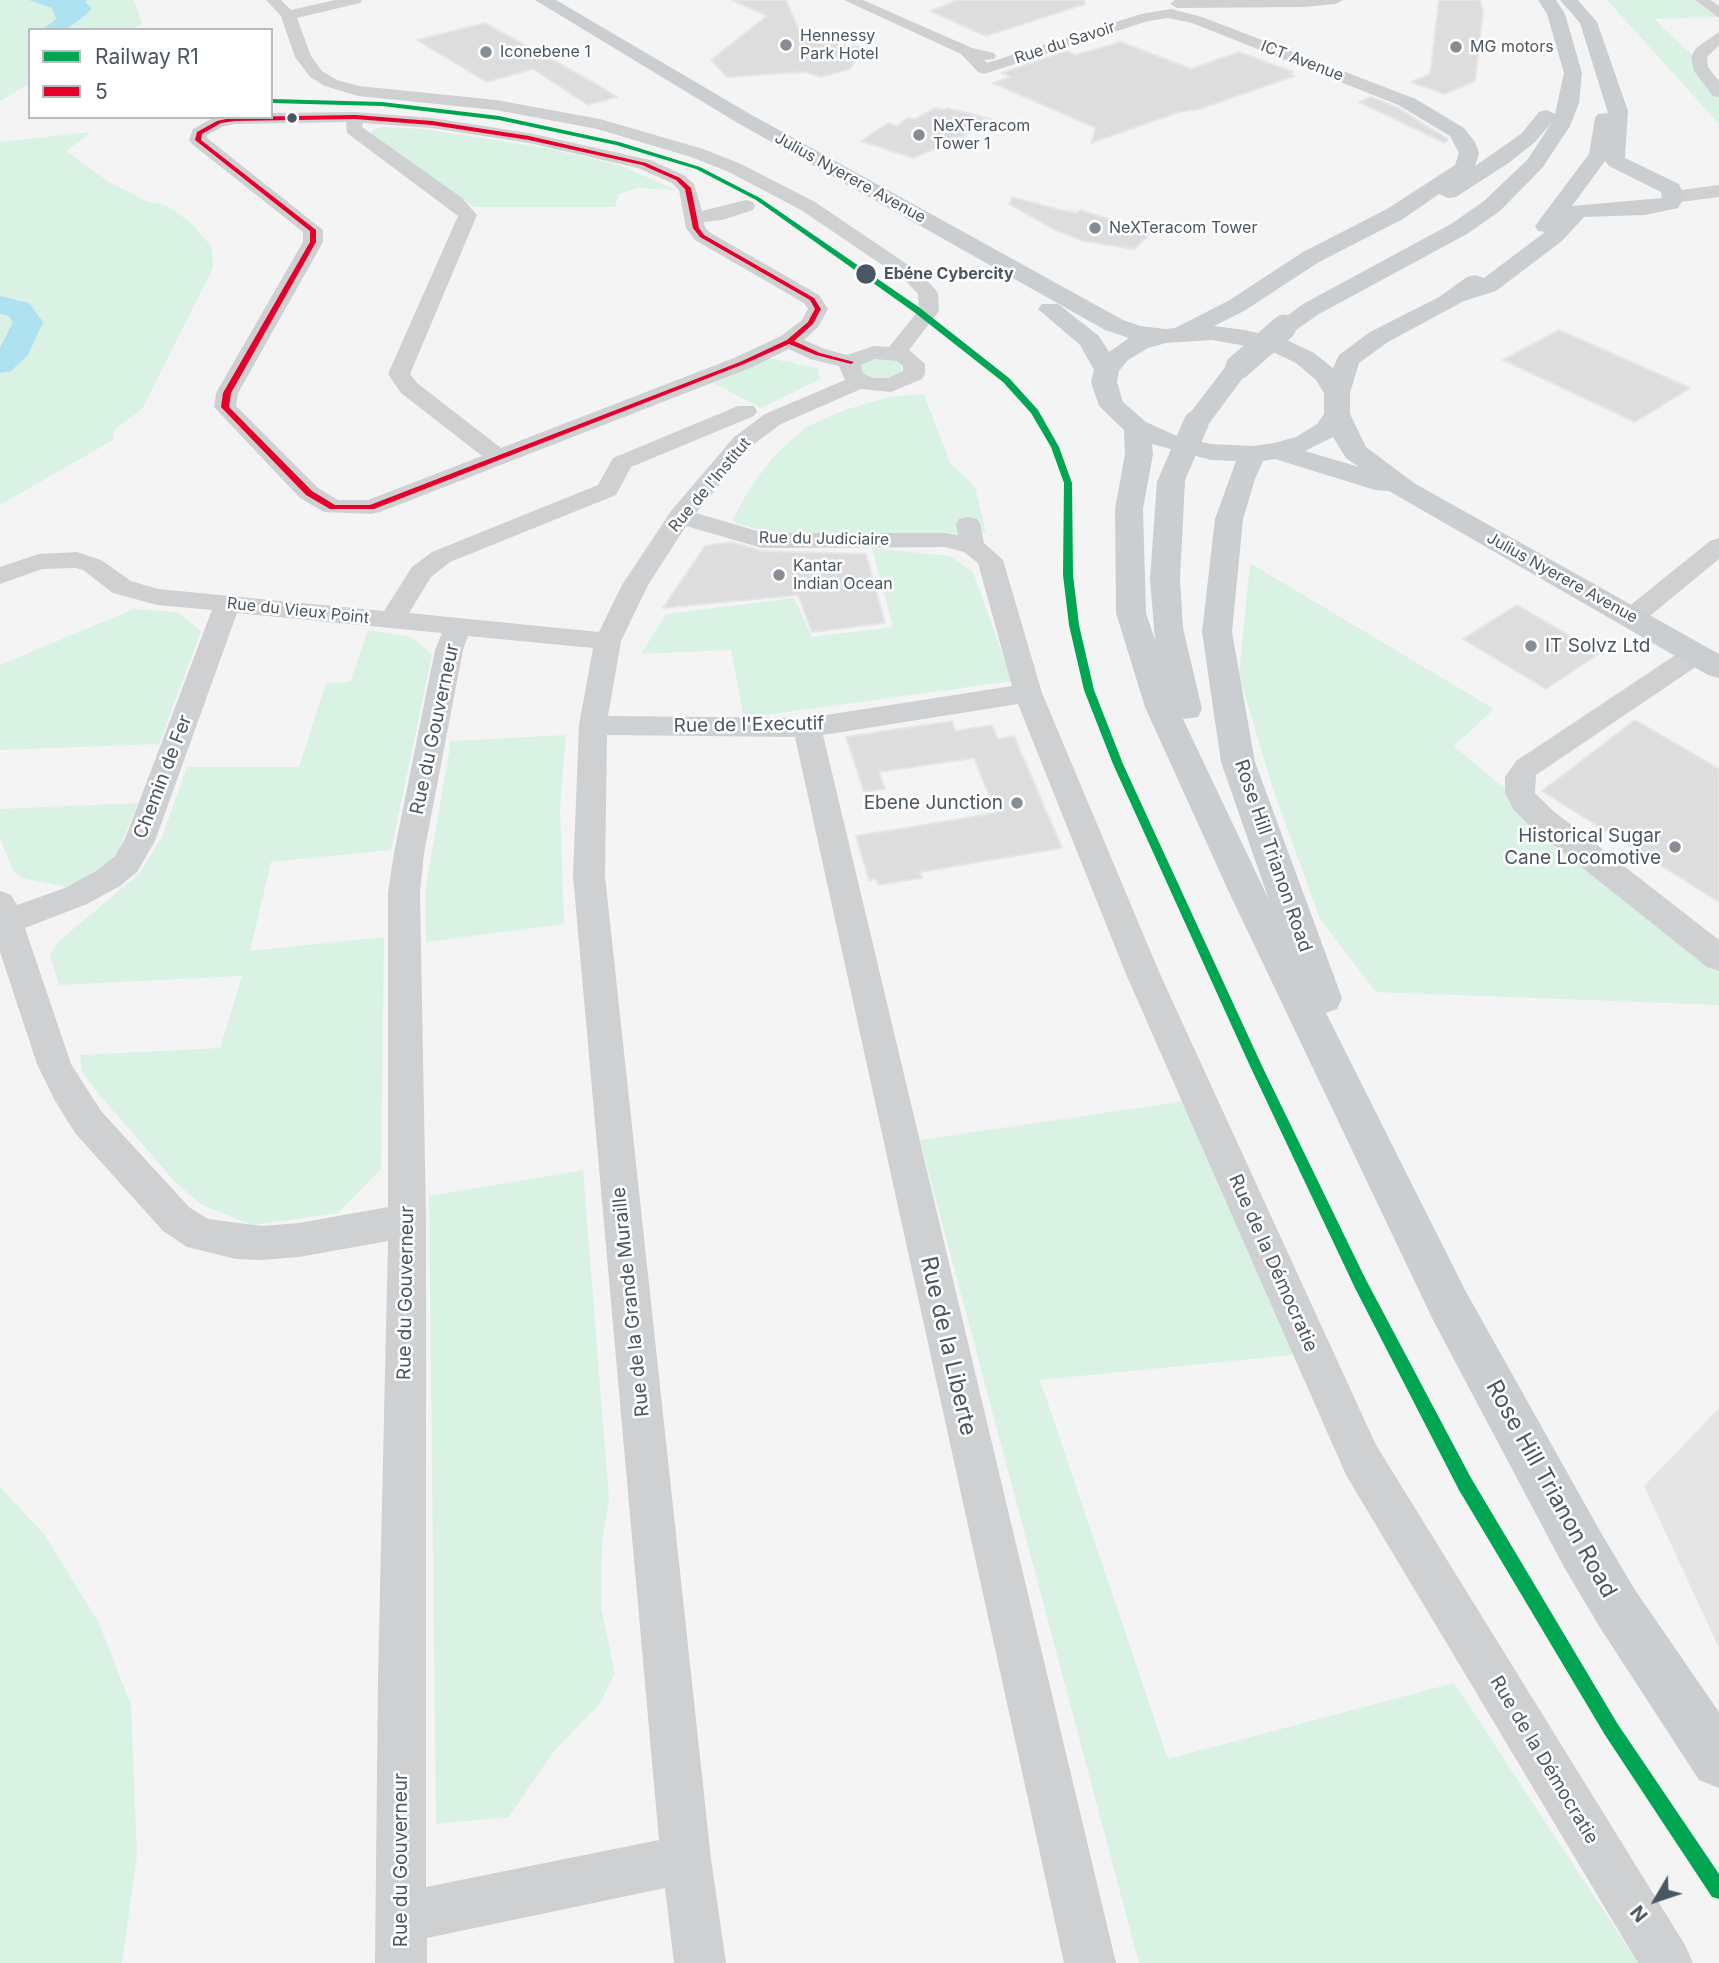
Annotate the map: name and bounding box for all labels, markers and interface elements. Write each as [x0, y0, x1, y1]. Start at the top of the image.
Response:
street label: Rue du Savoir [1012, 18, 1118, 68]
place label: Hennessy Park Hotel [800, 26, 879, 64]
legend [28, 28, 273, 119]
street label: ICT Avenue [1258, 36, 1346, 86]
marker: Hennessy Park Hotel [778, 37, 794, 53]
place label: MG motors [1470, 37, 1554, 57]
marker: MG motors [1448, 39, 1464, 55]
place label: Iconebene 1 [500, 42, 591, 62]
text: Railway R1 [95, 44, 199, 69]
marker: Iconebene 1 [478, 44, 494, 60]
text: 5 [95, 79, 108, 104]
unlabelled marker [285, 111, 299, 125]
place label: NeXTeracom Tower 1 [933, 116, 1030, 154]
marker: NeXTeracom Tower 1 [911, 127, 927, 143]
street label: Julius Nyerere Avenue [771, 128, 929, 228]
place label: NeXTeracom Tower [1109, 218, 1257, 238]
marker: NeXTeracom Tower [1087, 220, 1103, 236]
marker: Ebéne Cybercity [854, 262, 878, 286]
place label: Ebéne Cybercity [884, 264, 1014, 284]
street label: Rue de l'Institut [665, 434, 755, 536]
street label: Rue du Judiciaire [759, 528, 889, 550]
street label: Julius Nyerere Avenue [1483, 528, 1641, 628]
place label: Kantar Indian Ocean [793, 556, 893, 594]
marker: Kantar Indian Ocean [771, 567, 787, 583]
street label: Rue du Vieux Point [226, 594, 370, 628]
place label: IT Solvz Ltd [1545, 635, 1650, 657]
marker: IT Solvz Ltd [1523, 638, 1539, 654]
street label: Rue du Gouverneur [406, 641, 464, 817]
street label: Chemin de Fer [129, 712, 197, 842]
street label: Rue de l'Executif [674, 712, 824, 738]
street label: Rose Hill Trianon Road [1229, 757, 1317, 955]
place label: Ebene Junction [864, 792, 1003, 814]
marker: Ebene Junction [1009, 795, 1025, 811]
place label: Historical Sugar Cane Locomotive [1504, 825, 1661, 869]
marker: Historical Sugar Cane Locomotive [1667, 839, 1683, 855]
street label: Rue de la Démocratie [1224, 1171, 1322, 1355]
street label: Rue de la Grande Muraille [608, 1186, 654, 1418]
street label: Rue du Gouverneur [393, 1206, 419, 1380]
street label: Rue de la Liberte [914, 1254, 982, 1438]
street label: Rose Hill Trianon Road [1480, 1375, 1622, 1603]
street label: Rue de la Démocratie [1485, 1672, 1603, 1848]
street label: Rue du Gouverneur [390, 1773, 412, 1947]
north arrow [1621, 1865, 1691, 1935]
text: N [1626, 1901, 1653, 1926]

